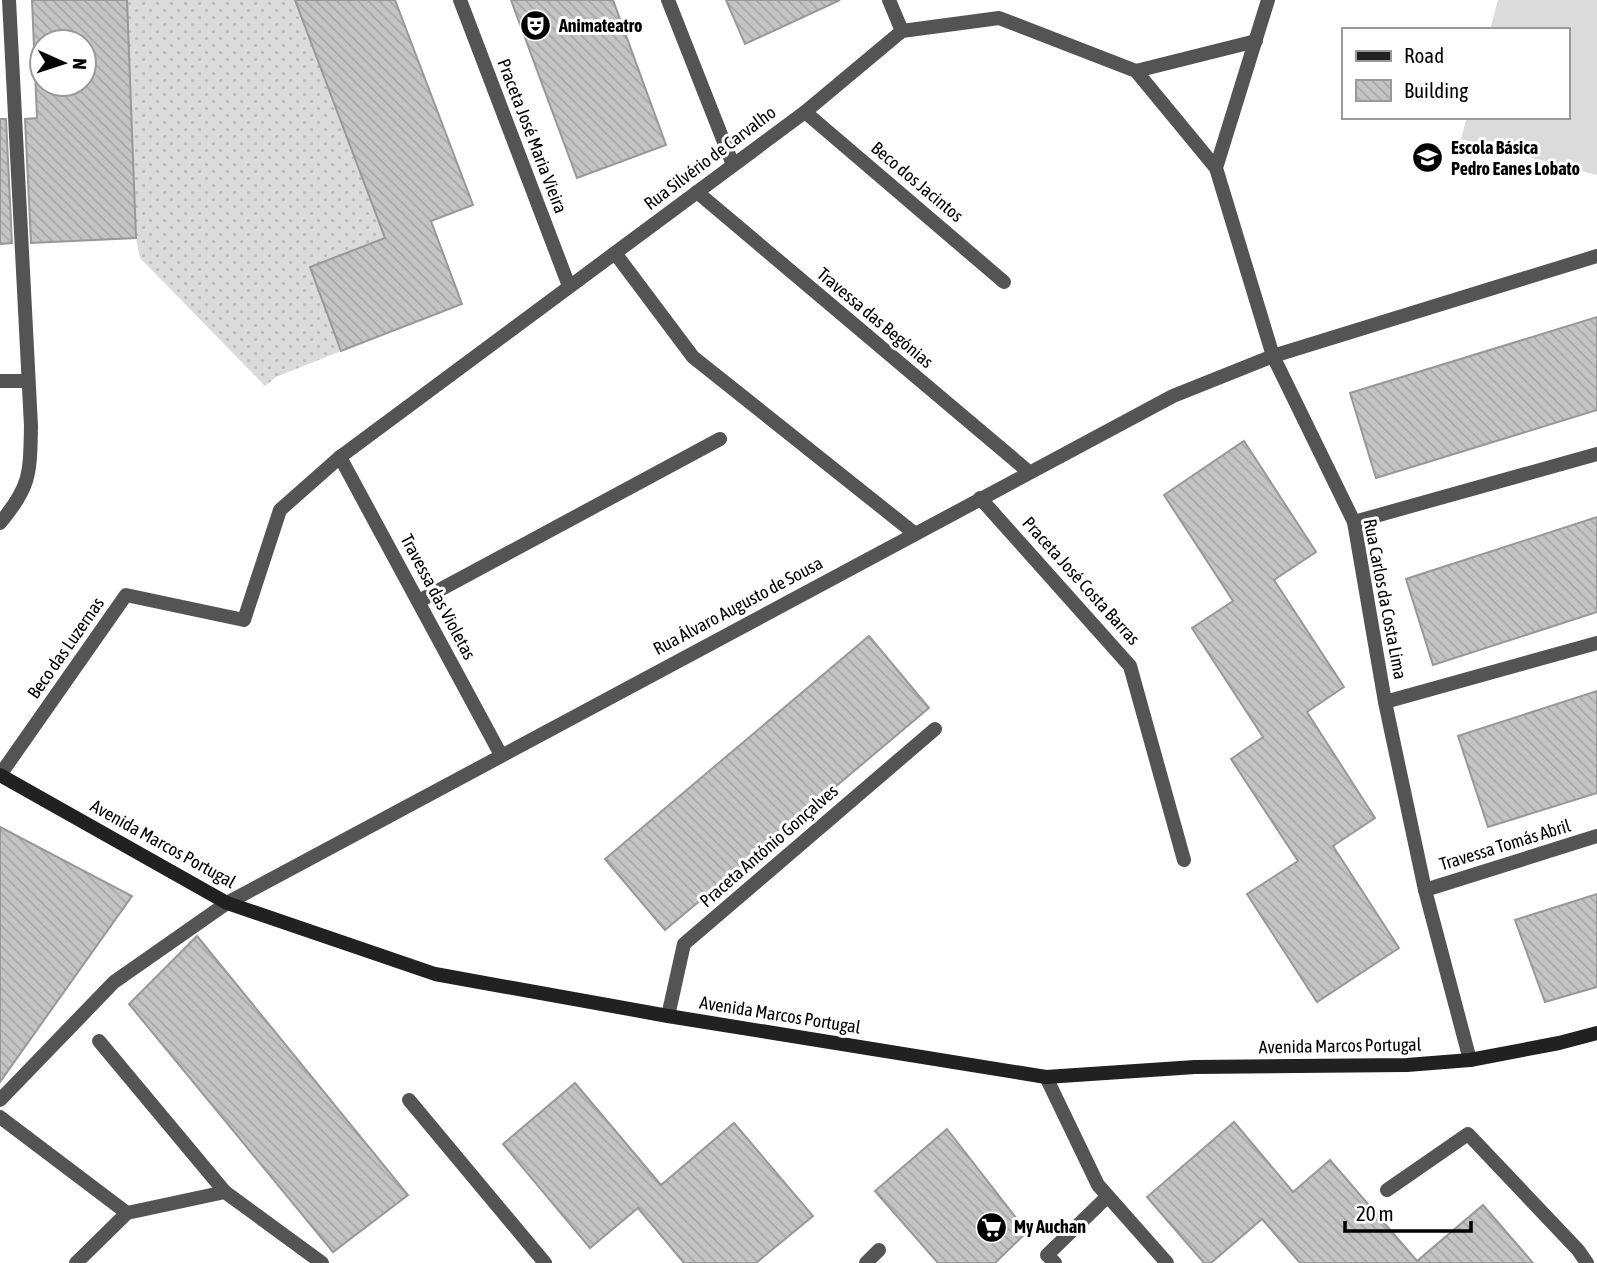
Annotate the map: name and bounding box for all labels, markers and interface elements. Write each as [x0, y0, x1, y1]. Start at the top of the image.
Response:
theatre icon: Animateatro [519, 9, 553, 43]
place label: Animateatro [558, 15, 643, 36]
north arrow [28, 28, 98, 98]
legend [1342, 28, 1569, 119]
text: Road [1404, 43, 1444, 67]
street label: Praceta José Maria Vieira [493, 56, 572, 216]
text: N [69, 58, 91, 70]
text: Building [1404, 78, 1468, 102]
street label: Rua Silvério de Carvalho [640, 101, 780, 214]
street label: Beco dos Jacintos [867, 137, 968, 226]
place label: Escola Básica Pedro Eanes Lobato [1451, 137, 1580, 179]
school or university icon: Escola Básica Pedro Eanes Lobato [1411, 141, 1445, 175]
street label: Travessa das Begónias [813, 263, 938, 372]
street label: Praceta José Costa Barras [1018, 512, 1144, 649]
street label: Rua Carlos da Costa Lima [1360, 517, 1411, 681]
street label: Travessa das Violetas [397, 531, 480, 663]
street label: Rua Álvaro Augusto de Sousa [650, 552, 826, 659]
street label: Beco das Luzernas [23, 593, 108, 702]
street label: Praceta António Gonçalves [695, 780, 842, 911]
street label: Avenida Marcos Portugal [87, 795, 240, 892]
street label: Travessa Tomás Abril [1437, 815, 1573, 874]
street label: Avenida Marcos Portugal [698, 991, 862, 1038]
street label: Avenida Marcos Portugal [1258, 1034, 1422, 1057]
scale bar [1345, 1190, 1471, 1234]
text: 20 m [1356, 1201, 1394, 1225]
supermarket icon: My Auchan [974, 1210, 1008, 1244]
place label: My Auchan [1014, 1216, 1086, 1237]

